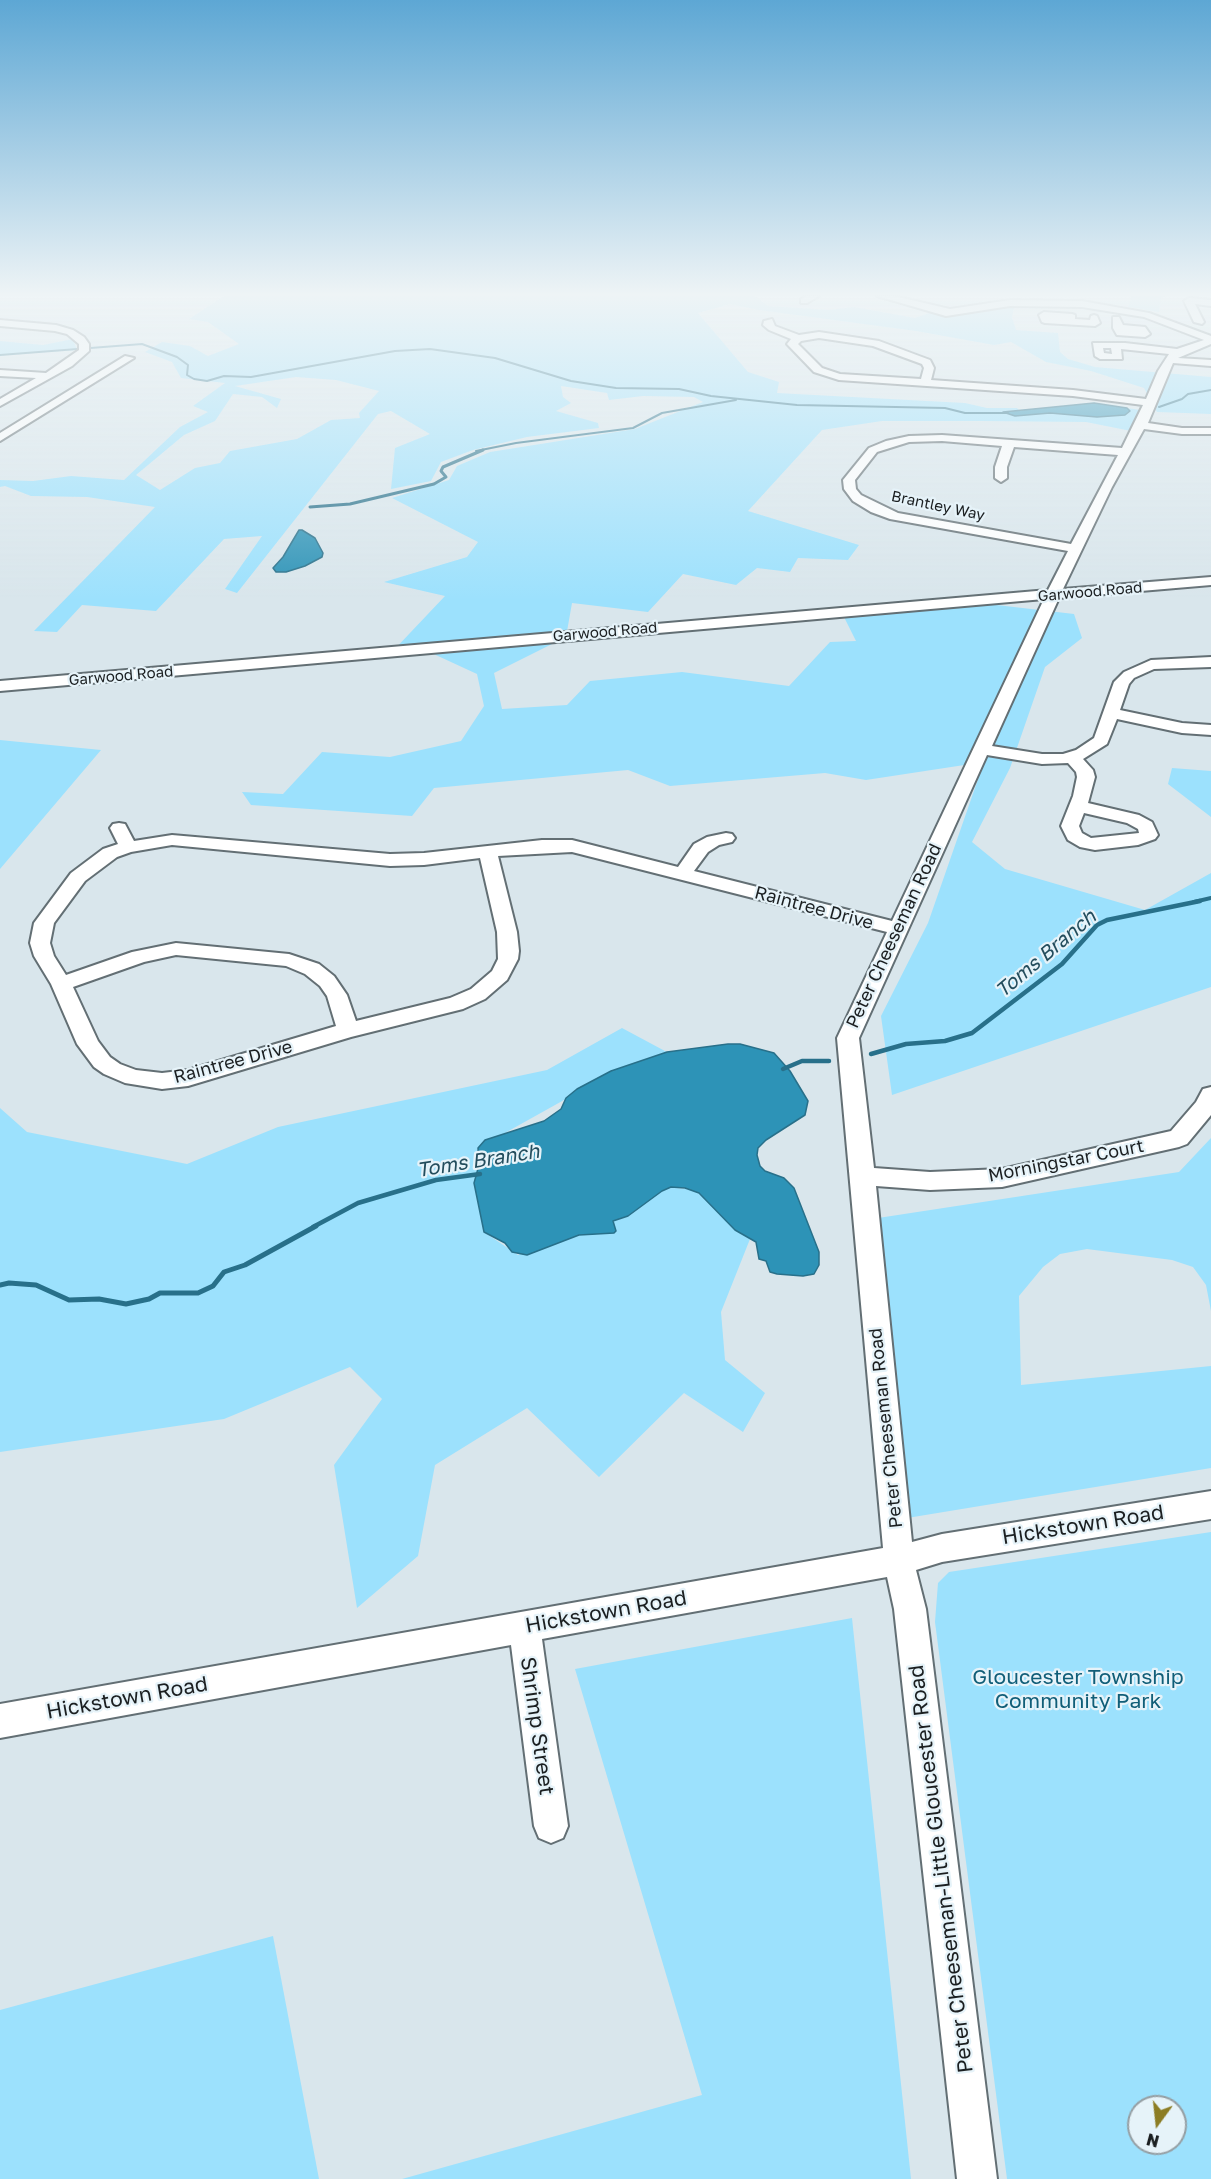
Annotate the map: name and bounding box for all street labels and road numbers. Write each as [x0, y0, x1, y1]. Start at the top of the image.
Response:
street label: Brantley Way [890, 487, 986, 525]
street label: Garwood Road [1037, 578, 1143, 606]
street label: Garwood Road [552, 618, 658, 646]
street label: Garwood Road [68, 662, 174, 690]
street label: Peter Cheeseman Road [842, 840, 946, 1032]
street label: Raintree Drive [752, 882, 876, 934]
street label: Raintree Drive [171, 1036, 295, 1088]
street label: Morningstar Court [986, 1135, 1146, 1187]
street label: Peter Cheeseman Road [865, 1327, 907, 1529]
street label: Hickstown Road [1000, 1500, 1166, 1550]
street label: Hickstown Road [523, 1585, 689, 1639]
street label: Shrimp Street [515, 1655, 559, 1797]
street label: Peter Cheeseman-Little Gloucester Road [903, 1664, 979, 2074]
street label: Hickstown Road [44, 1671, 210, 1725]

